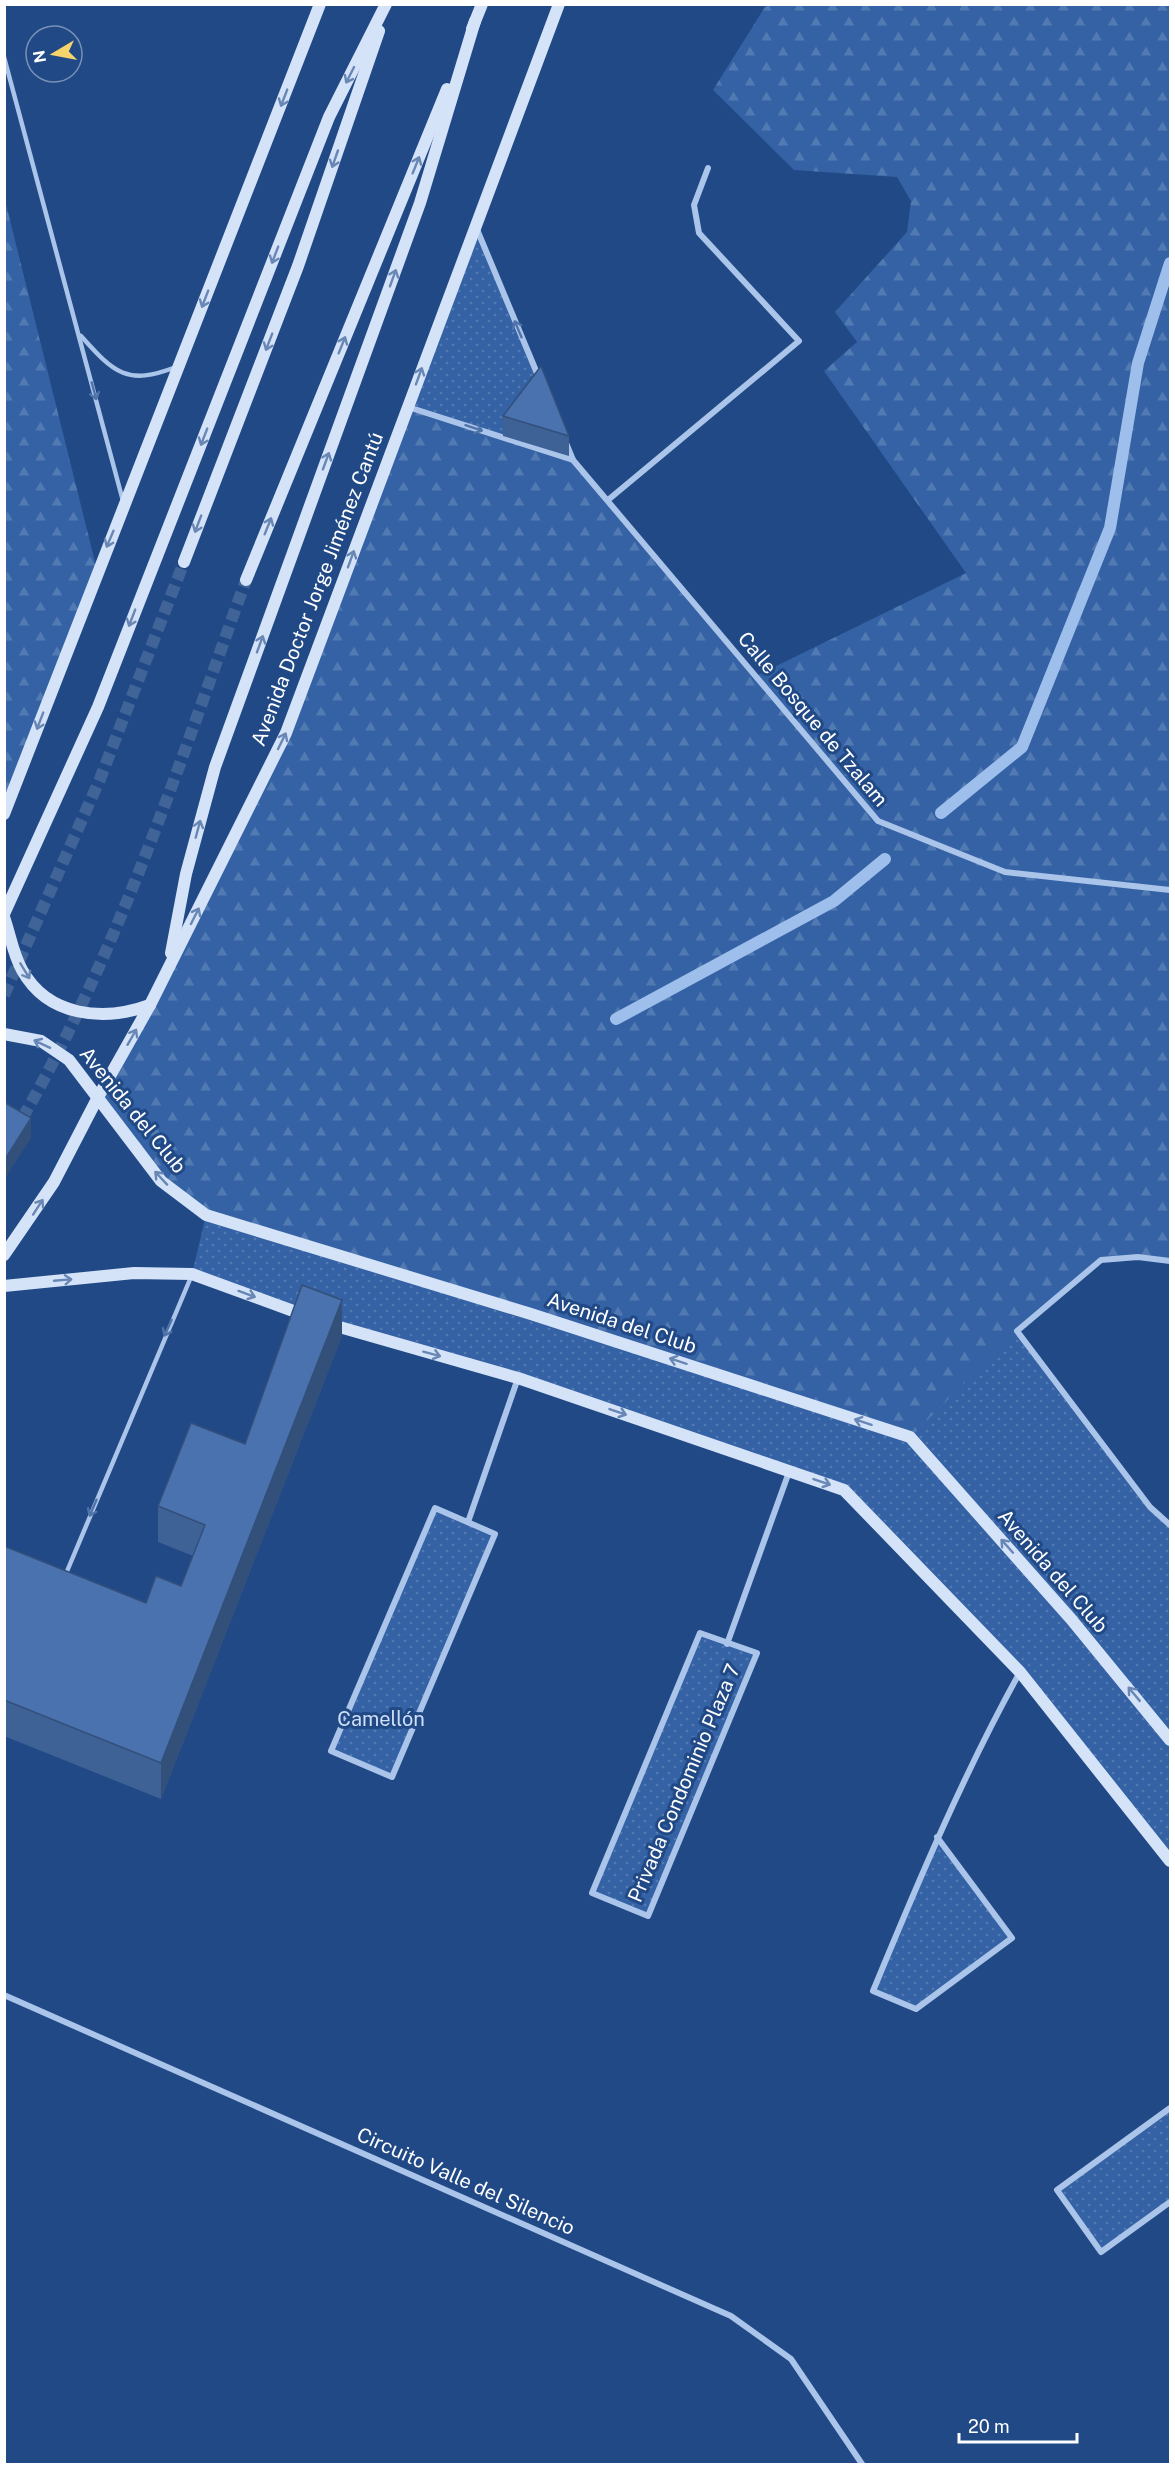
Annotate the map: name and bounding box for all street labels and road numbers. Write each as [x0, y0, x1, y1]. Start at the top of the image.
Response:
street label: Avenida Doctor Jorge Jiménez Cantú [246, 429, 388, 749]
street label: Calle Bosque de Tzalam [733, 627, 893, 811]
street label: Avenida del Club [75, 1042, 191, 1178]
street label: Avenida del Club [544, 1288, 700, 1358]
street label: Avenida del Club [993, 1504, 1113, 1638]
street label: Privada Condominio Plaza 7 [623, 1660, 745, 1906]
street label: Circuito Valle del Silencio [353, 2122, 579, 2240]

